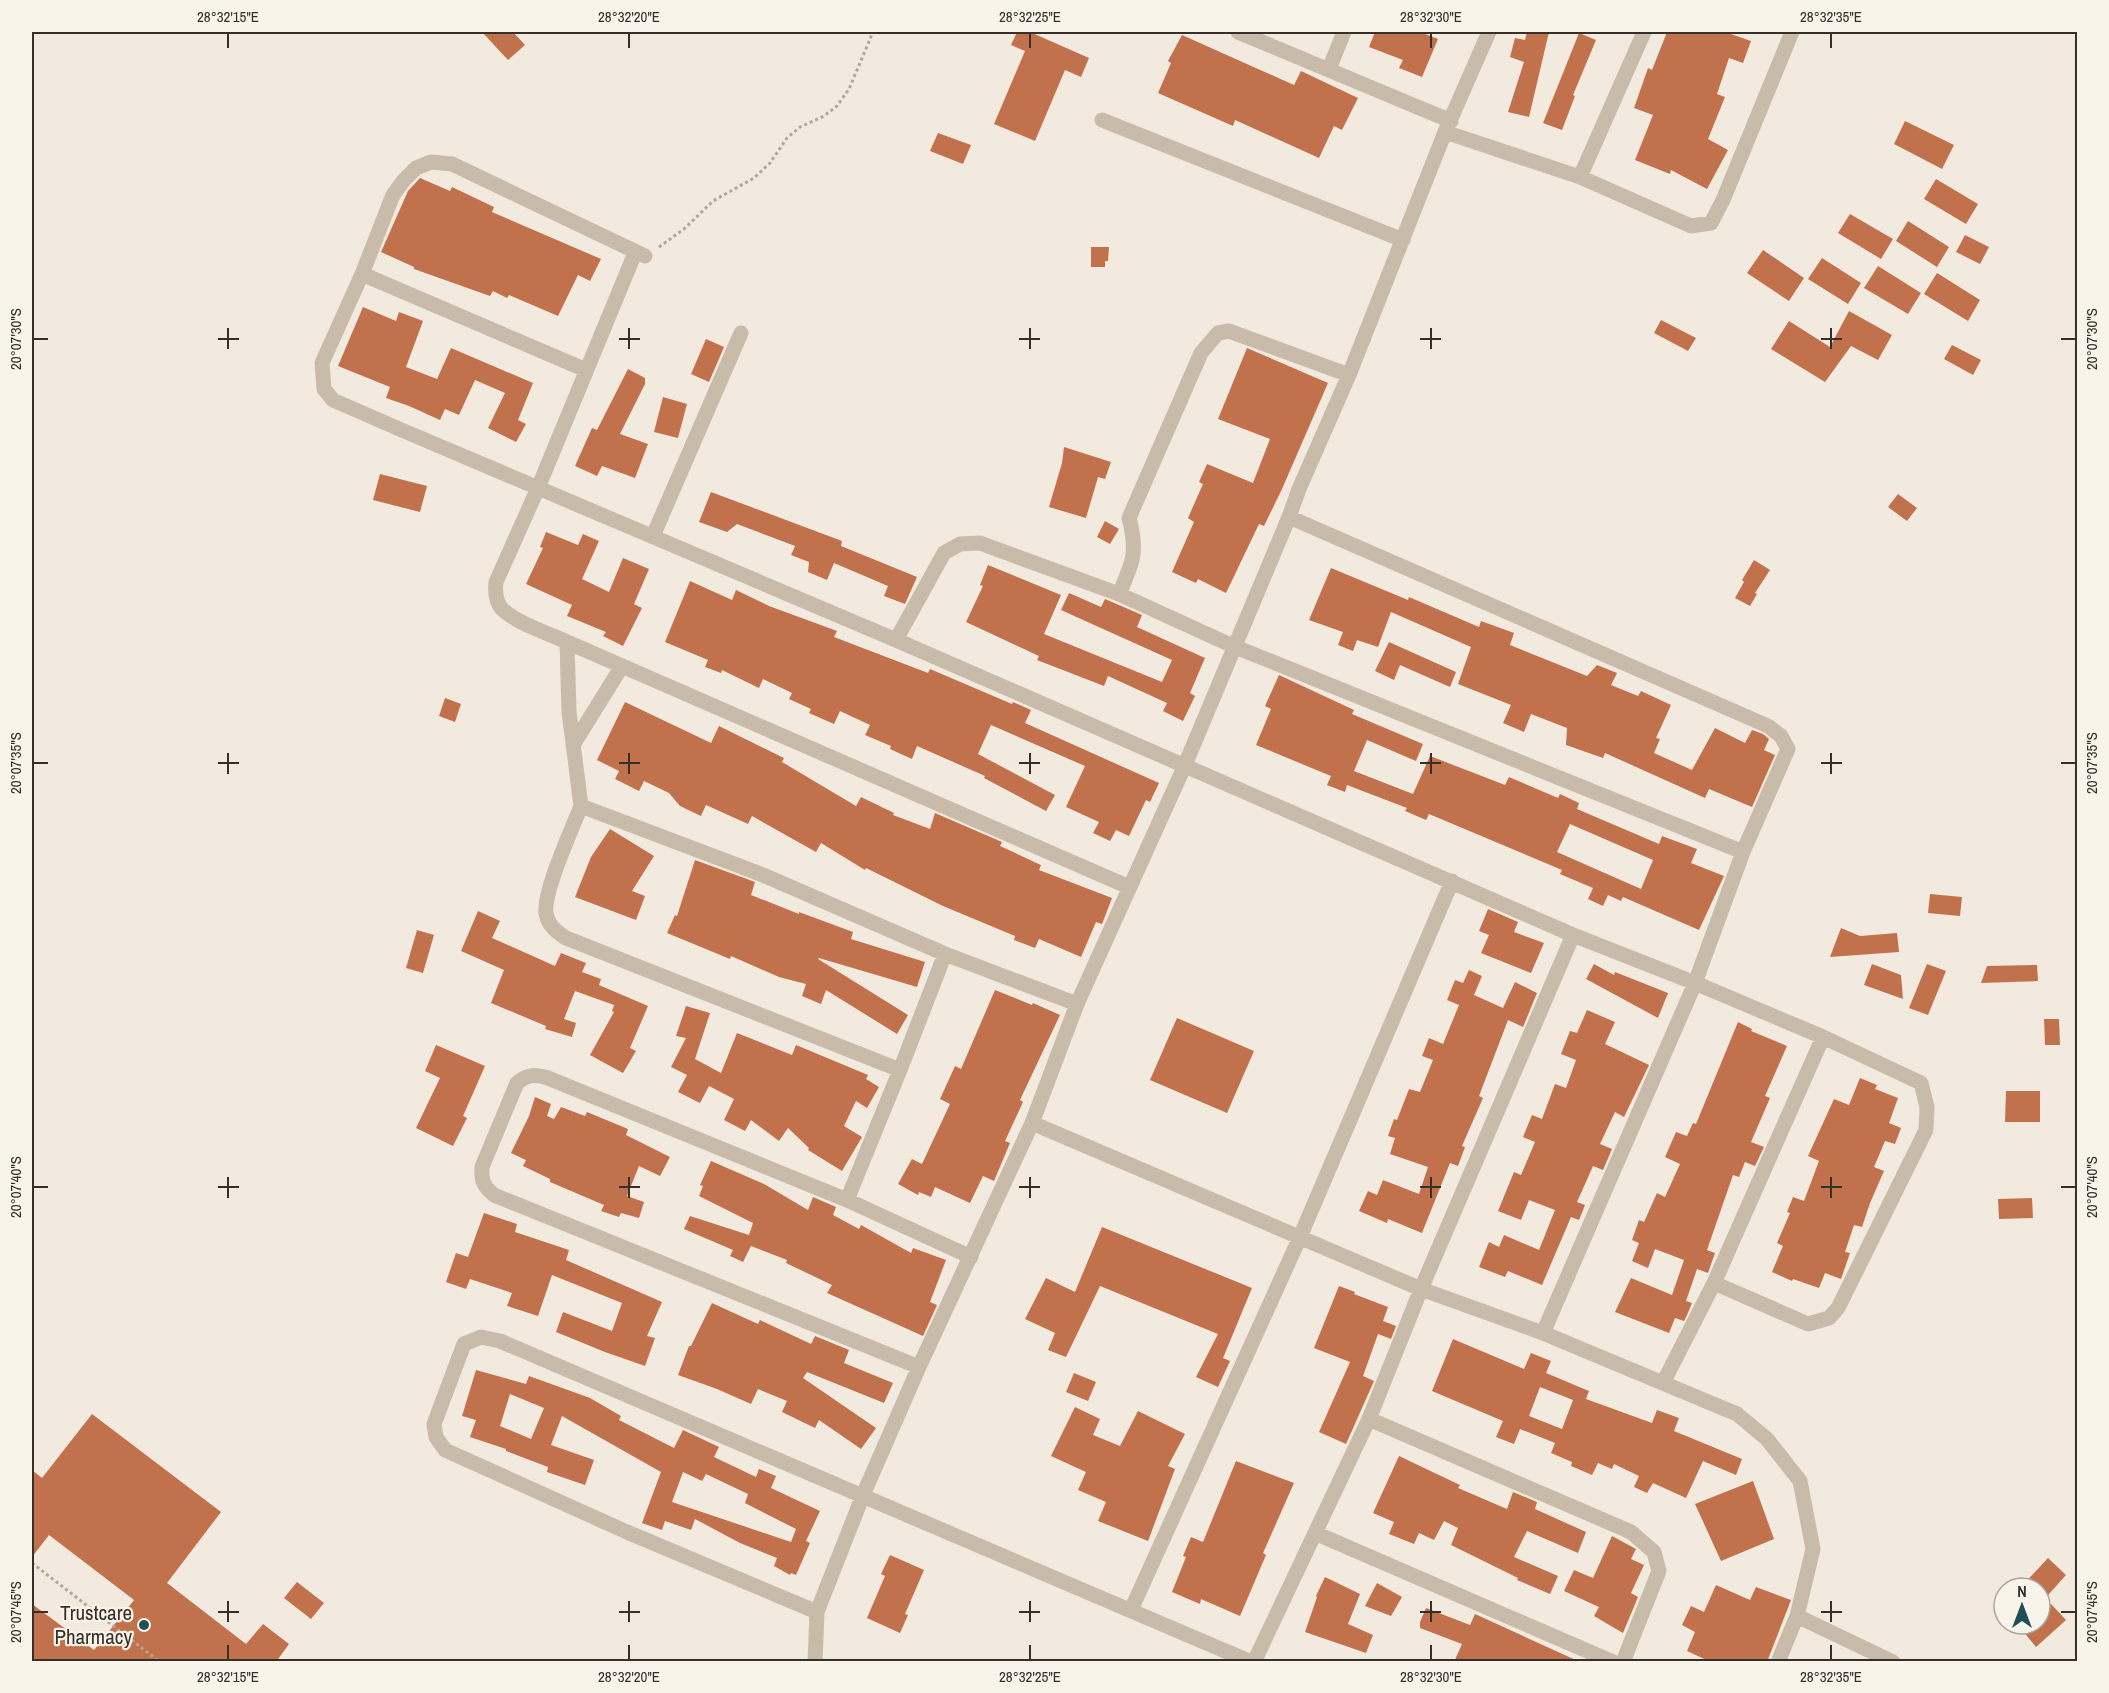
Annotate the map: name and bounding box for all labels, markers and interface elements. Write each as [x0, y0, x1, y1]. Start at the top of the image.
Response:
text: 28°32'15"E [197, 6, 259, 27]
text: 28°32'20"E [598, 6, 660, 27]
text: 28°32'25"E [999, 6, 1061, 27]
text: 28°32'30"E [1400, 6, 1462, 27]
text: 28°32'35"E [1800, 6, 1862, 27]
text: 20°07'30"S [5, 308, 26, 370]
text: 20°07'30"S [2081, 308, 2102, 370]
text: 20°07'35"S [5, 732, 26, 794]
text: 20°07'35"S [2081, 732, 2102, 794]
text: 20°07'40"S [5, 1156, 26, 1218]
text: 20°07'40"S [2081, 1156, 2102, 1218]
north arrow [1992, 1576, 2052, 1636]
text: N [2017, 1580, 2027, 1602]
text: 20°07'45"S [5, 1581, 26, 1643]
text: 20°07'45"S [2081, 1581, 2102, 1643]
place label: Trustcare Pharmacy [54, 1598, 132, 1651]
marker: Trustcare Pharmacy [137, 1618, 151, 1632]
text: 28°32'15"E [197, 1666, 259, 1687]
text: 28°32'20"E [598, 1666, 660, 1687]
text: 28°32'25"E [999, 1666, 1061, 1687]
text: 28°32'30"E [1400, 1666, 1462, 1687]
text: 28°32'35"E [1800, 1666, 1862, 1687]

